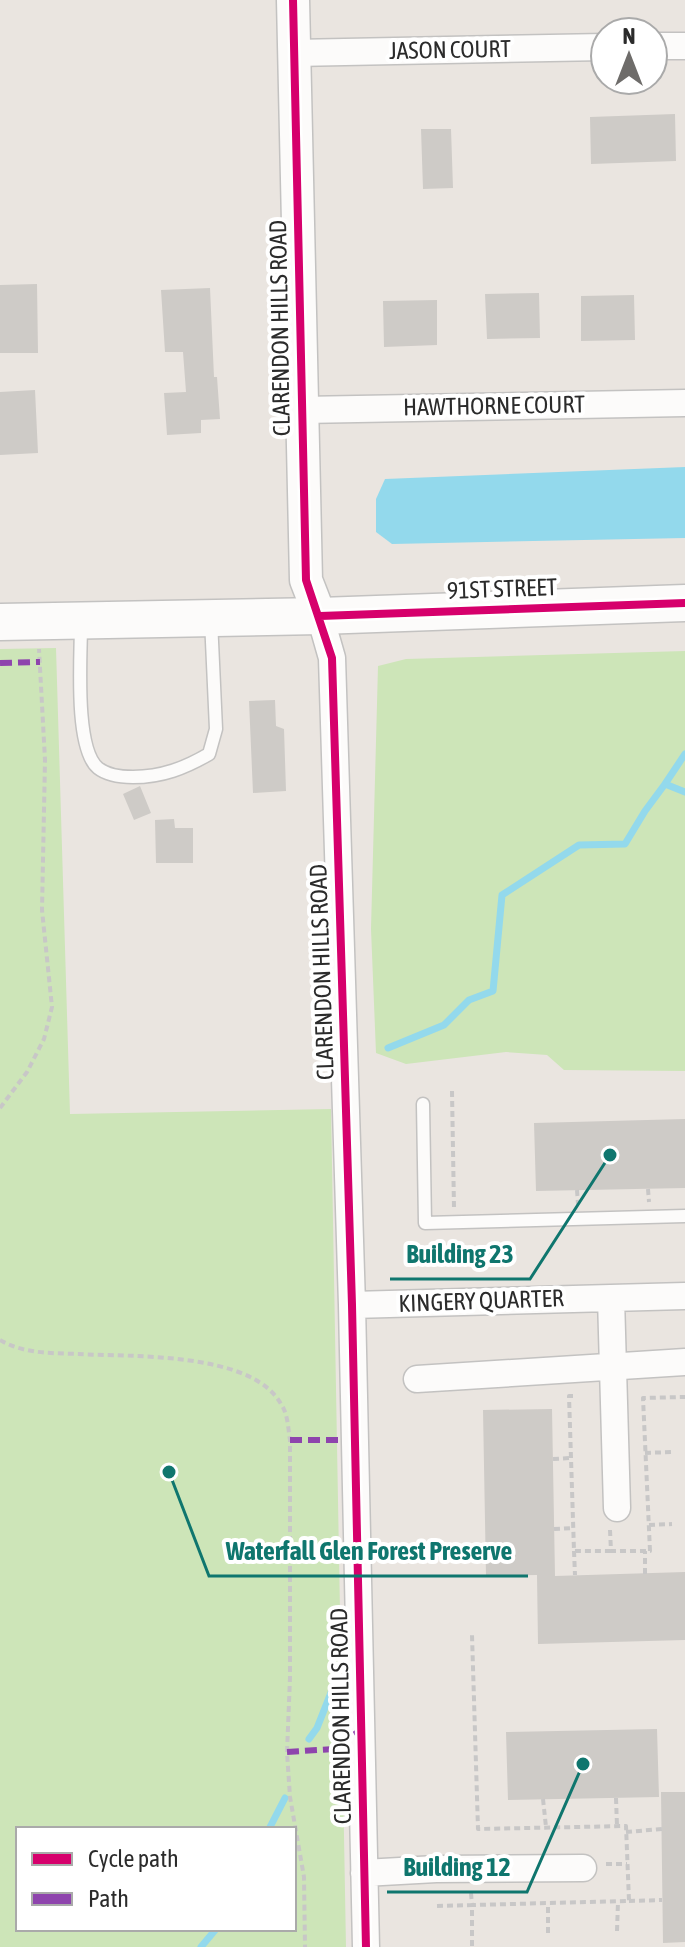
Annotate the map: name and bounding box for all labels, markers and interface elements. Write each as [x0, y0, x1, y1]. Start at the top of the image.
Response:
north arrow [589, 16, 669, 96]
text: N [623, 23, 635, 49]
street label: JASON COURT [389, 35, 512, 64]
street label: CLARENDON HILLS ROAD [264, 220, 295, 436]
street label: HAWTHORNE COURT [403, 390, 586, 421]
street label: 91ST STREET [447, 573, 558, 604]
street label: CLARENDON HILLS ROAD [304, 864, 339, 1080]
callout: Building 23 [390, 1229, 530, 1279]
text: Building 23 [406, 1239, 514, 1269]
street label: KINGERY QUARTER [398, 1284, 564, 1317]
callout: Waterfall Glen Forest Preserve [209, 1526, 528, 1576]
text: Waterfall Glen Forest Preserve [225, 1536, 512, 1566]
street label: CLARENDON HILLS ROAD [325, 1608, 356, 1824]
legend [16, 1827, 296, 1931]
callout: Building 12 [387, 1842, 527, 1892]
text: Cycle path [88, 1845, 179, 1872]
text: Building 12 [403, 1852, 511, 1882]
text: Path [88, 1885, 129, 1912]

